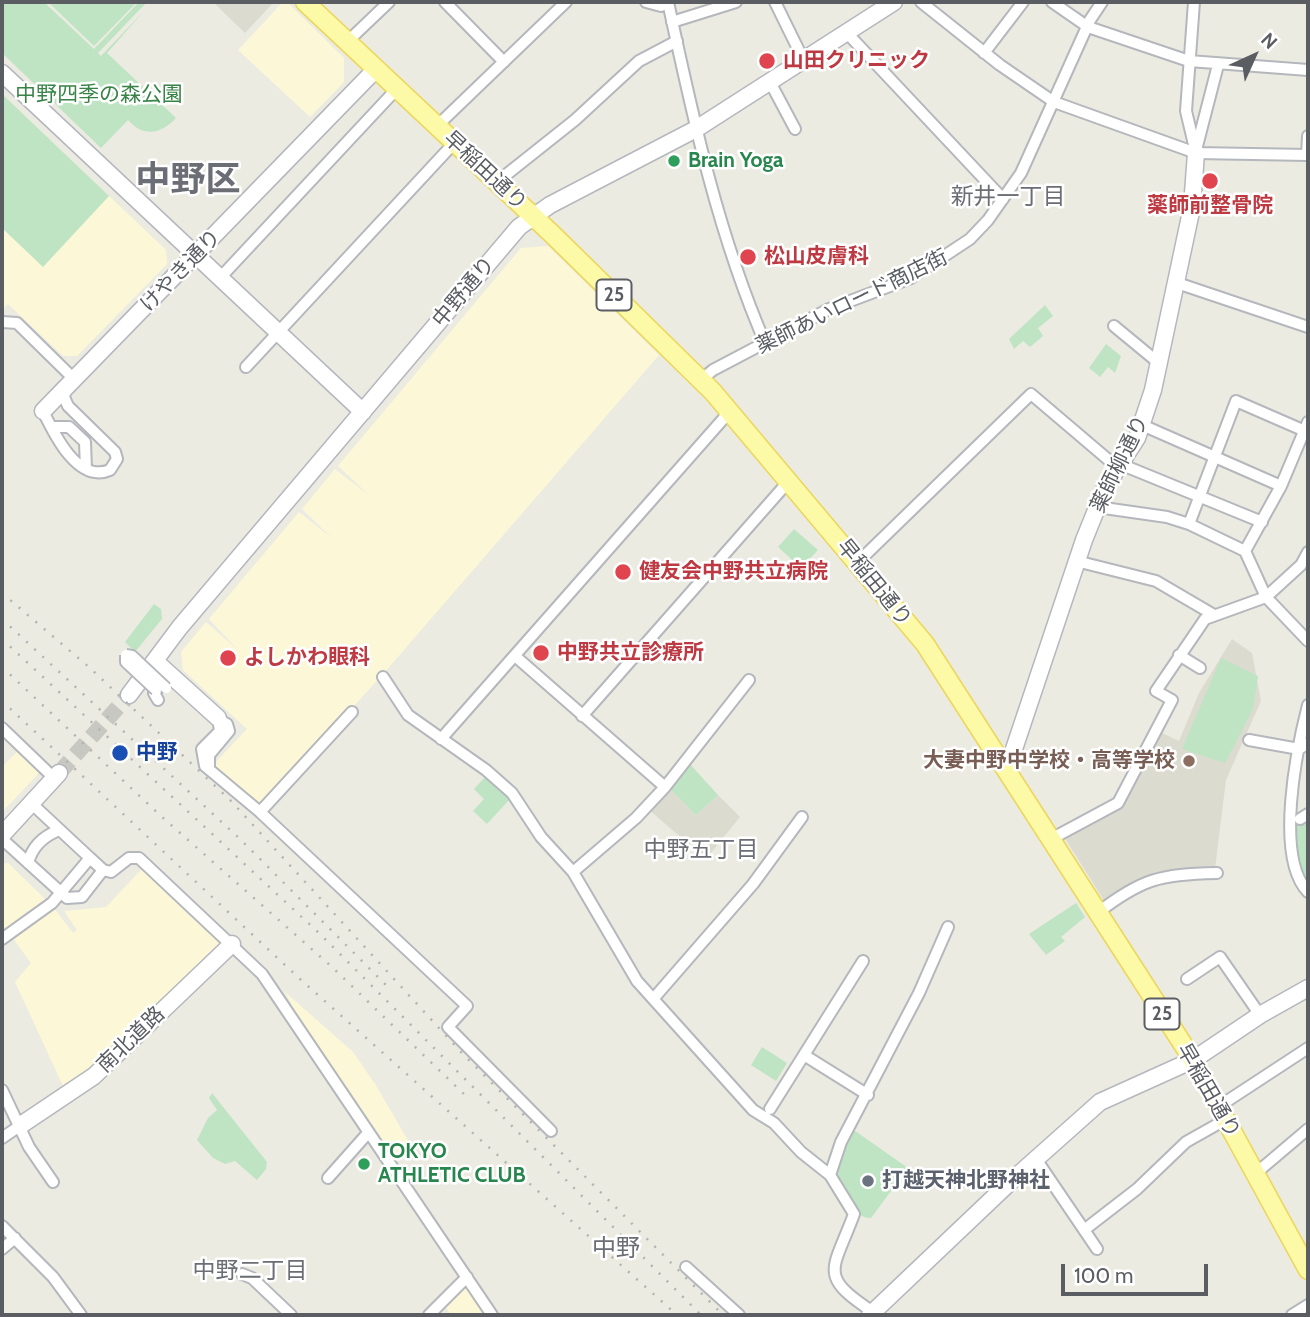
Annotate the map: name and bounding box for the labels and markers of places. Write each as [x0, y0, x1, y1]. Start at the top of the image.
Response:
place label: 山田クリニック [783, 48, 930, 74]
marker: 山田クリニック [757, 51, 777, 71]
place label: Brain Yoga [688, 148, 784, 174]
marker: Brain Yoga [666, 153, 682, 169]
marker: 薬師前整骨院 [1200, 171, 1220, 191]
place label: 薬師前整骨院 [1147, 193, 1273, 219]
place label: 松山皮膚科 [764, 244, 869, 270]
marker: 松山皮膚科 [738, 247, 758, 267]
place label: 健友会中野共立病院 [639, 559, 828, 585]
marker: 健友会中野共立病院 [613, 562, 633, 582]
place label: 中野共立診療所 [557, 640, 704, 666]
marker: 中野共立診療所 [531, 643, 551, 663]
place label: よしかわ眼科 [244, 645, 370, 671]
marker: よしかわ眼科 [218, 648, 238, 668]
place label: 中野 [136, 740, 178, 766]
marker: 中野 [110, 743, 130, 763]
place label: 大妻中野中学校・高等学校 [923, 748, 1175, 774]
marker: 大妻中野中学校・高等学校 [1181, 753, 1197, 769]
place label: TOKYO ATHLETIC CLUB [378, 1139, 526, 1189]
marker: TOKYO ATHLETIC CLUB [356, 1156, 372, 1172]
place label: 打越天神北野神社 [882, 1168, 1050, 1194]
marker: 打越天神北野神社 [860, 1173, 876, 1189]

